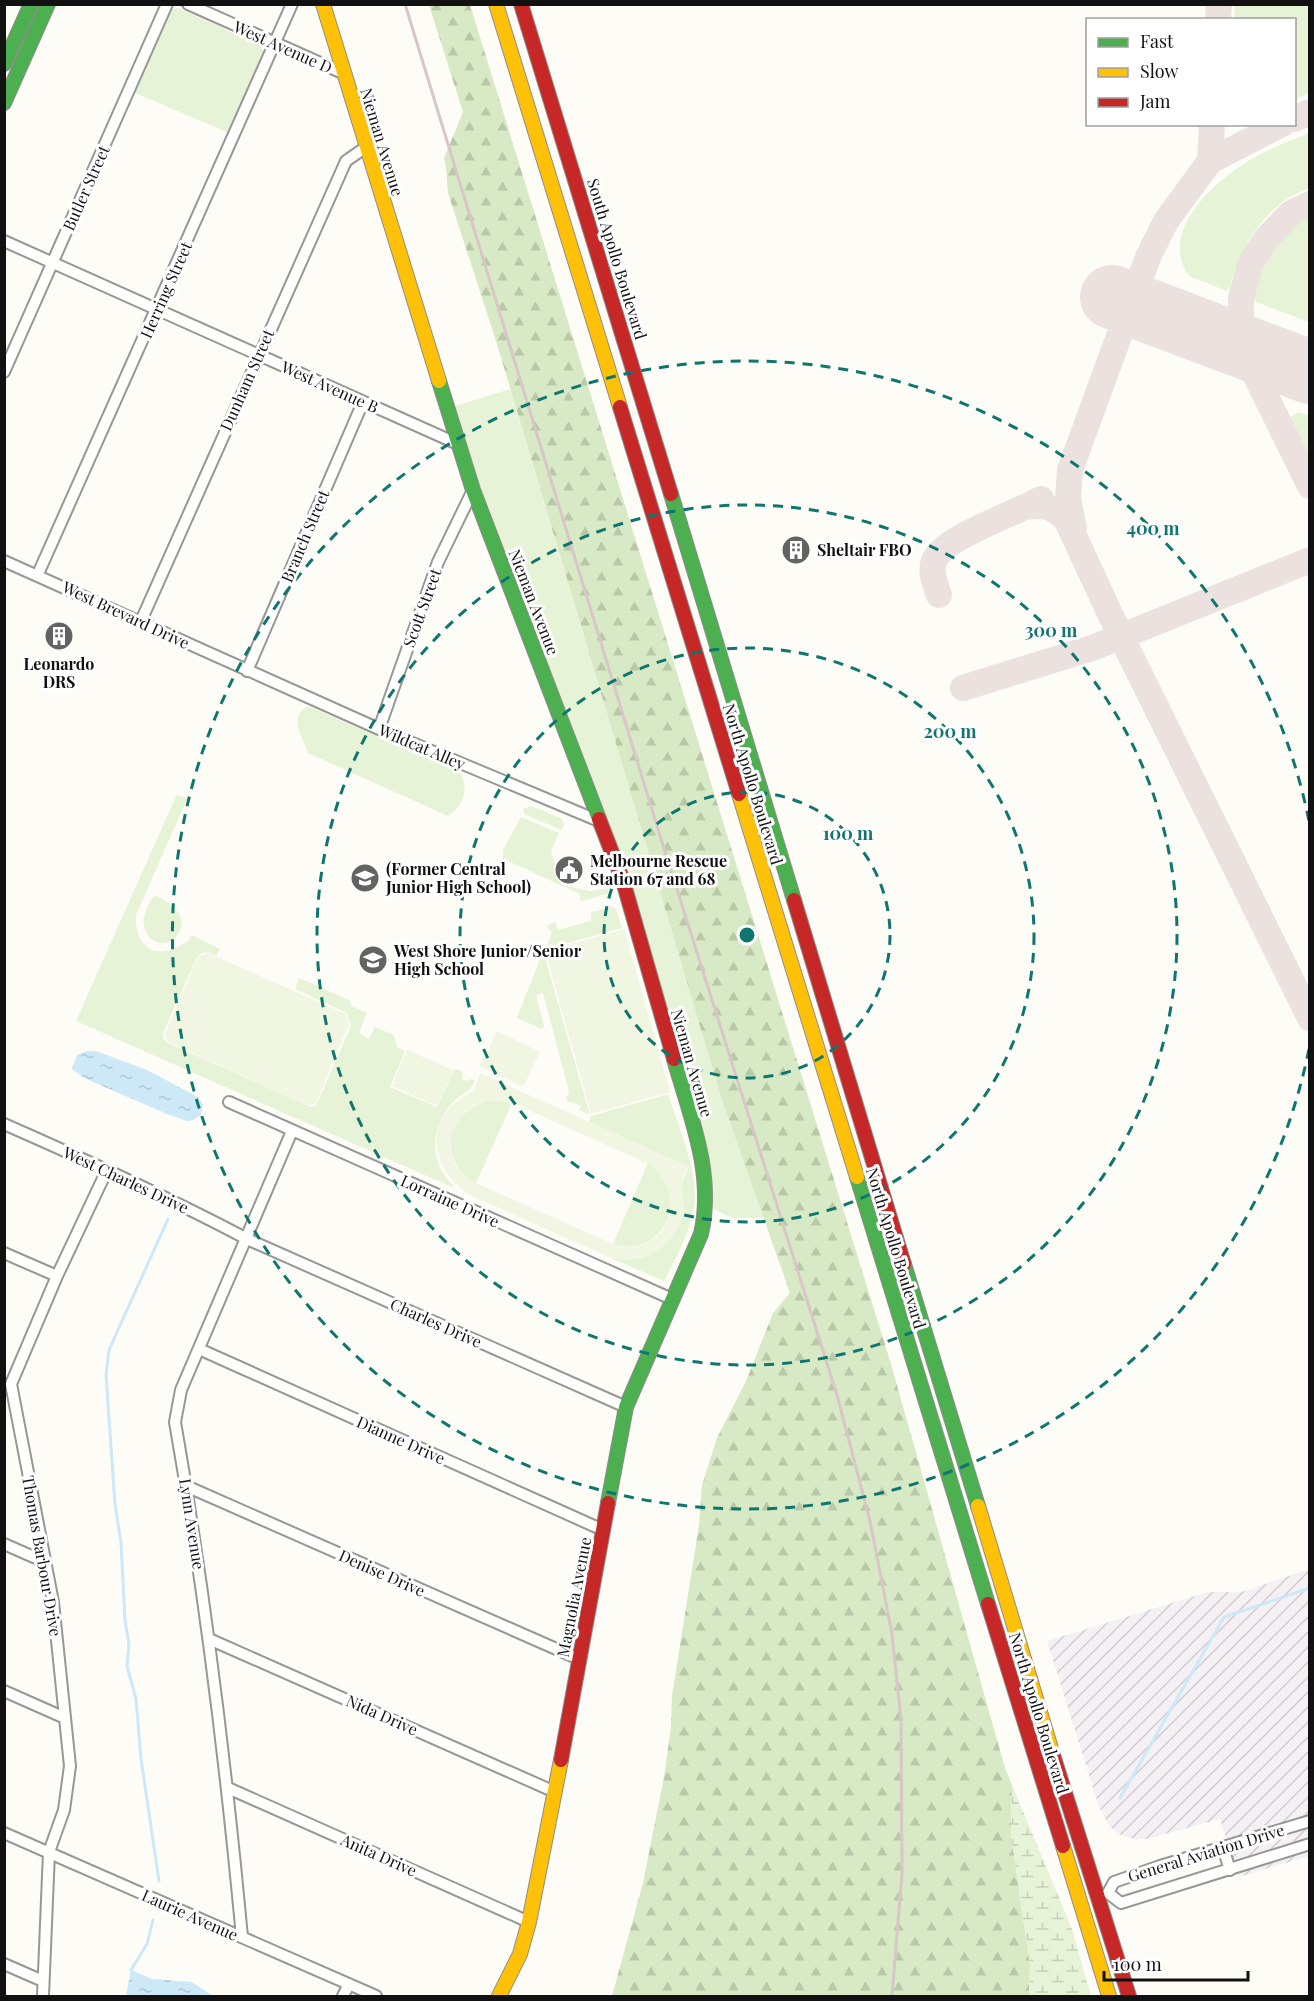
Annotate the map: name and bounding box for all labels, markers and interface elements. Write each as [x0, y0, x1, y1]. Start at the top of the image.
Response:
street label: West Avenue D [230, 15, 336, 78]
legend [1086, 18, 1296, 126]
text: Fast [1140, 29, 1174, 53]
text: Slow [1140, 59, 1178, 83]
street label: Nieman Avenue [356, 85, 409, 198]
text: Jam [1139, 89, 1170, 113]
street label: Butler Street [57, 142, 114, 234]
street label: South Apollo Boulevard [583, 176, 652, 342]
street label: Herring Street [135, 238, 196, 341]
street label: Dunham Street [215, 325, 278, 434]
street label: West Avenue B [277, 355, 382, 417]
street label: Branch Street [276, 486, 334, 585]
text: 400 m [1126, 516, 1180, 540]
building icon: Sheltair FBO [780, 534, 812, 566]
place label: Sheltair FBO [817, 539, 912, 560]
street label: Nieman Avenue [505, 546, 564, 658]
street label: Scott Street [398, 565, 446, 650]
street label: West Brevard Drive [58, 576, 193, 653]
text: 300 m [1025, 618, 1078, 642]
building icon: Leonardo DRS [43, 620, 75, 652]
place label: Leonardo DRS [24, 653, 94, 692]
street label: North Apollo Boulevard [719, 701, 788, 867]
street label: Wildcat Alley [375, 718, 469, 774]
text: 200 m [923, 719, 977, 743]
text: 100 m [823, 821, 874, 845]
place label: Melbourne Rescue Station 67 and 68 [590, 850, 727, 889]
public building icon: Melbourne Rescue Station 67 and 68 [553, 854, 585, 886]
place label: (Former Central Junior High School) [385, 858, 531, 897]
school or university icon: (Former Central Junior High School) [349, 862, 381, 894]
centre of rings [737, 925, 757, 945]
place label: West Shore Junior/Senior High School [393, 940, 582, 979]
school or university icon: West Shore Junior/Senior High School [357, 944, 389, 976]
street label: Nieman Avenue [667, 1006, 718, 1120]
street label: West Charles Drive [59, 1141, 192, 1218]
street label: North Apollo Boulevard [862, 1165, 931, 1331]
street label: Lorraine Drive [398, 1169, 503, 1232]
street label: Charles Drive [387, 1293, 485, 1352]
street label: Dianne Drive [354, 1411, 449, 1468]
street label: Thomas Barbour Drive [18, 1474, 67, 1638]
street label: Lynn Avenue [175, 1477, 210, 1571]
street label: Magnolia Avenue [552, 1535, 595, 1659]
street label: Denise Drive [336, 1544, 429, 1601]
street label: North Apollo Boulevard [1005, 1630, 1074, 1796]
street label: Nida Drive [343, 1689, 421, 1740]
street label: General Aviation Drive [1125, 1819, 1287, 1886]
street label: Anita Drive [337, 1828, 420, 1881]
street label: Laurie Avenue [139, 1884, 241, 1945]
scale bar [1104, 1944, 1248, 1982]
text: 100 m [1113, 1952, 1162, 1976]

